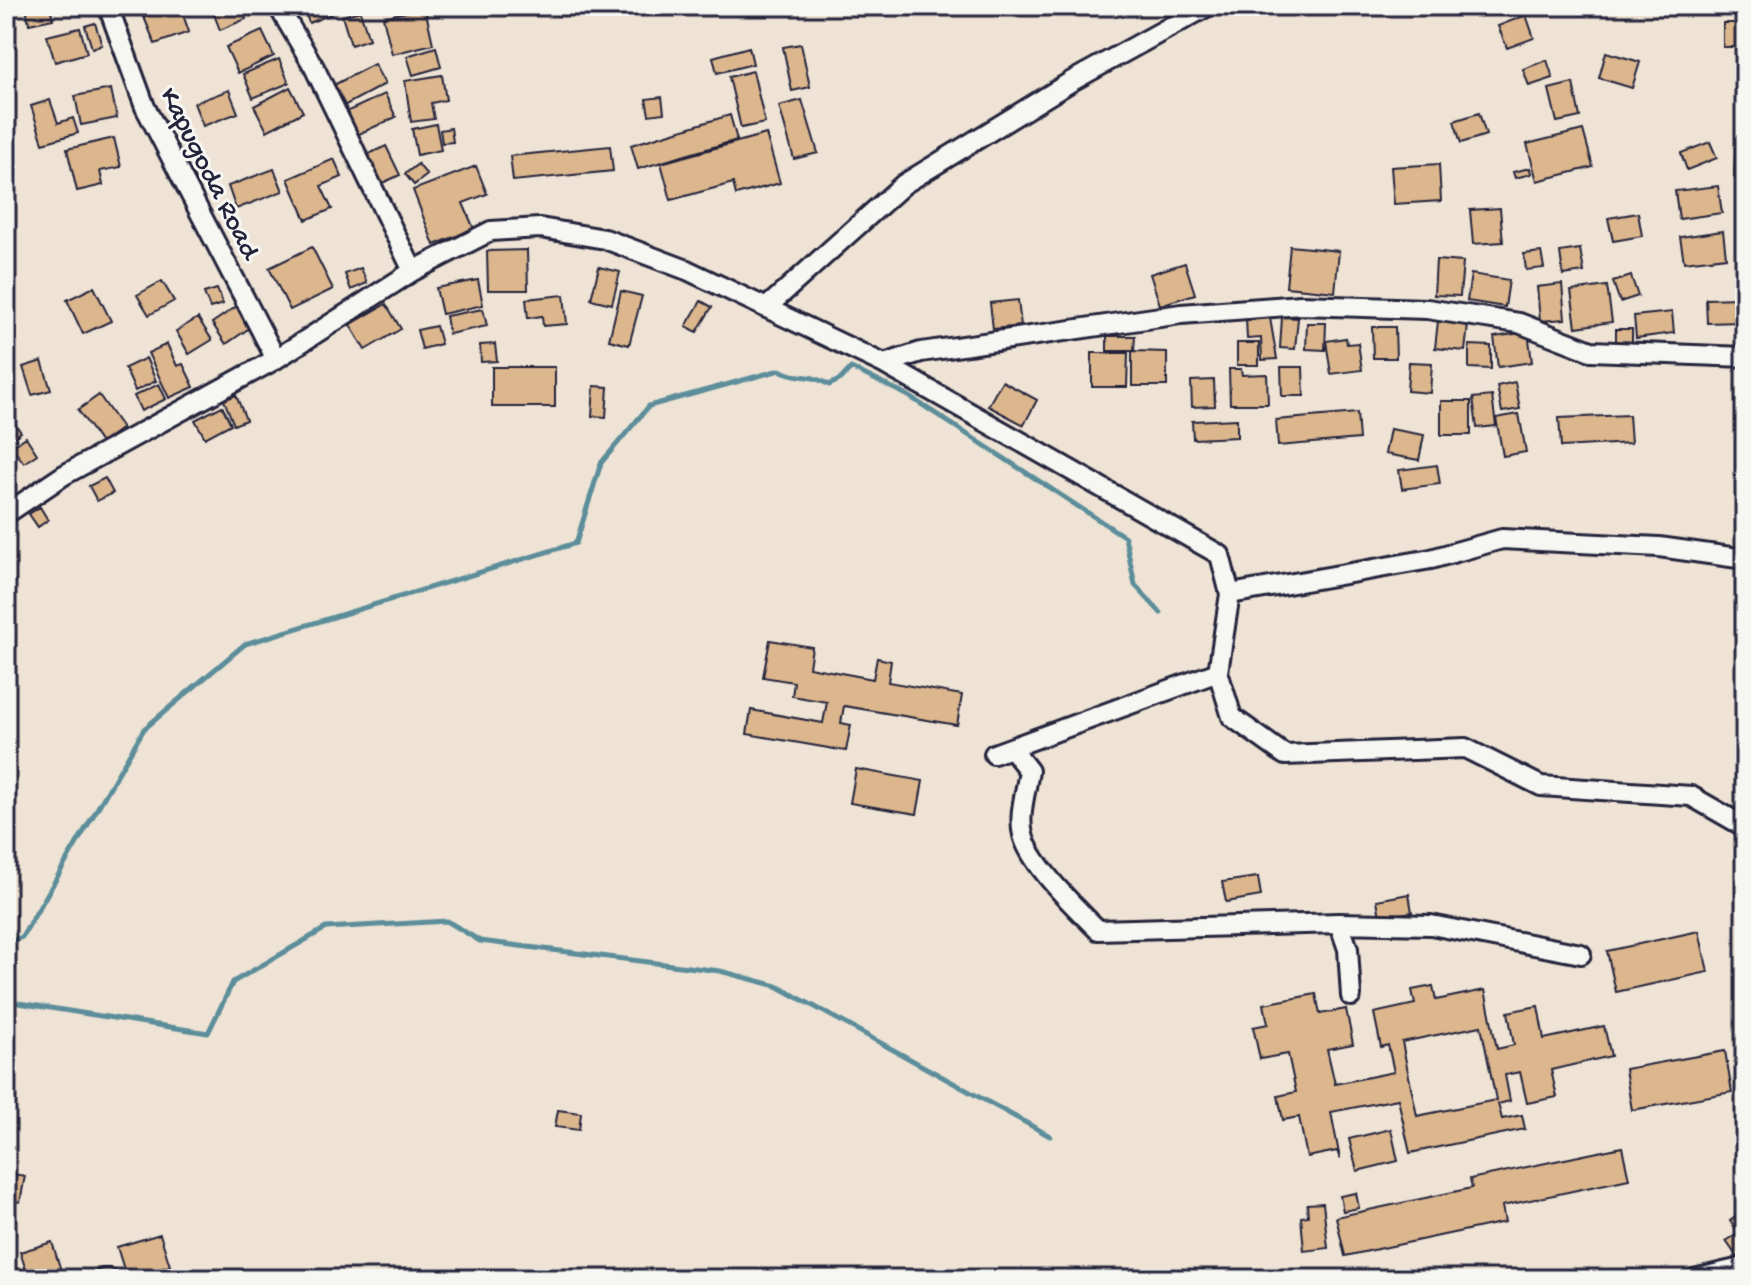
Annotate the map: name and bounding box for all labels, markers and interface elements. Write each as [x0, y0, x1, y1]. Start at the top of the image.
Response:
street label: Kapugoda Road [151, 83, 267, 268]

